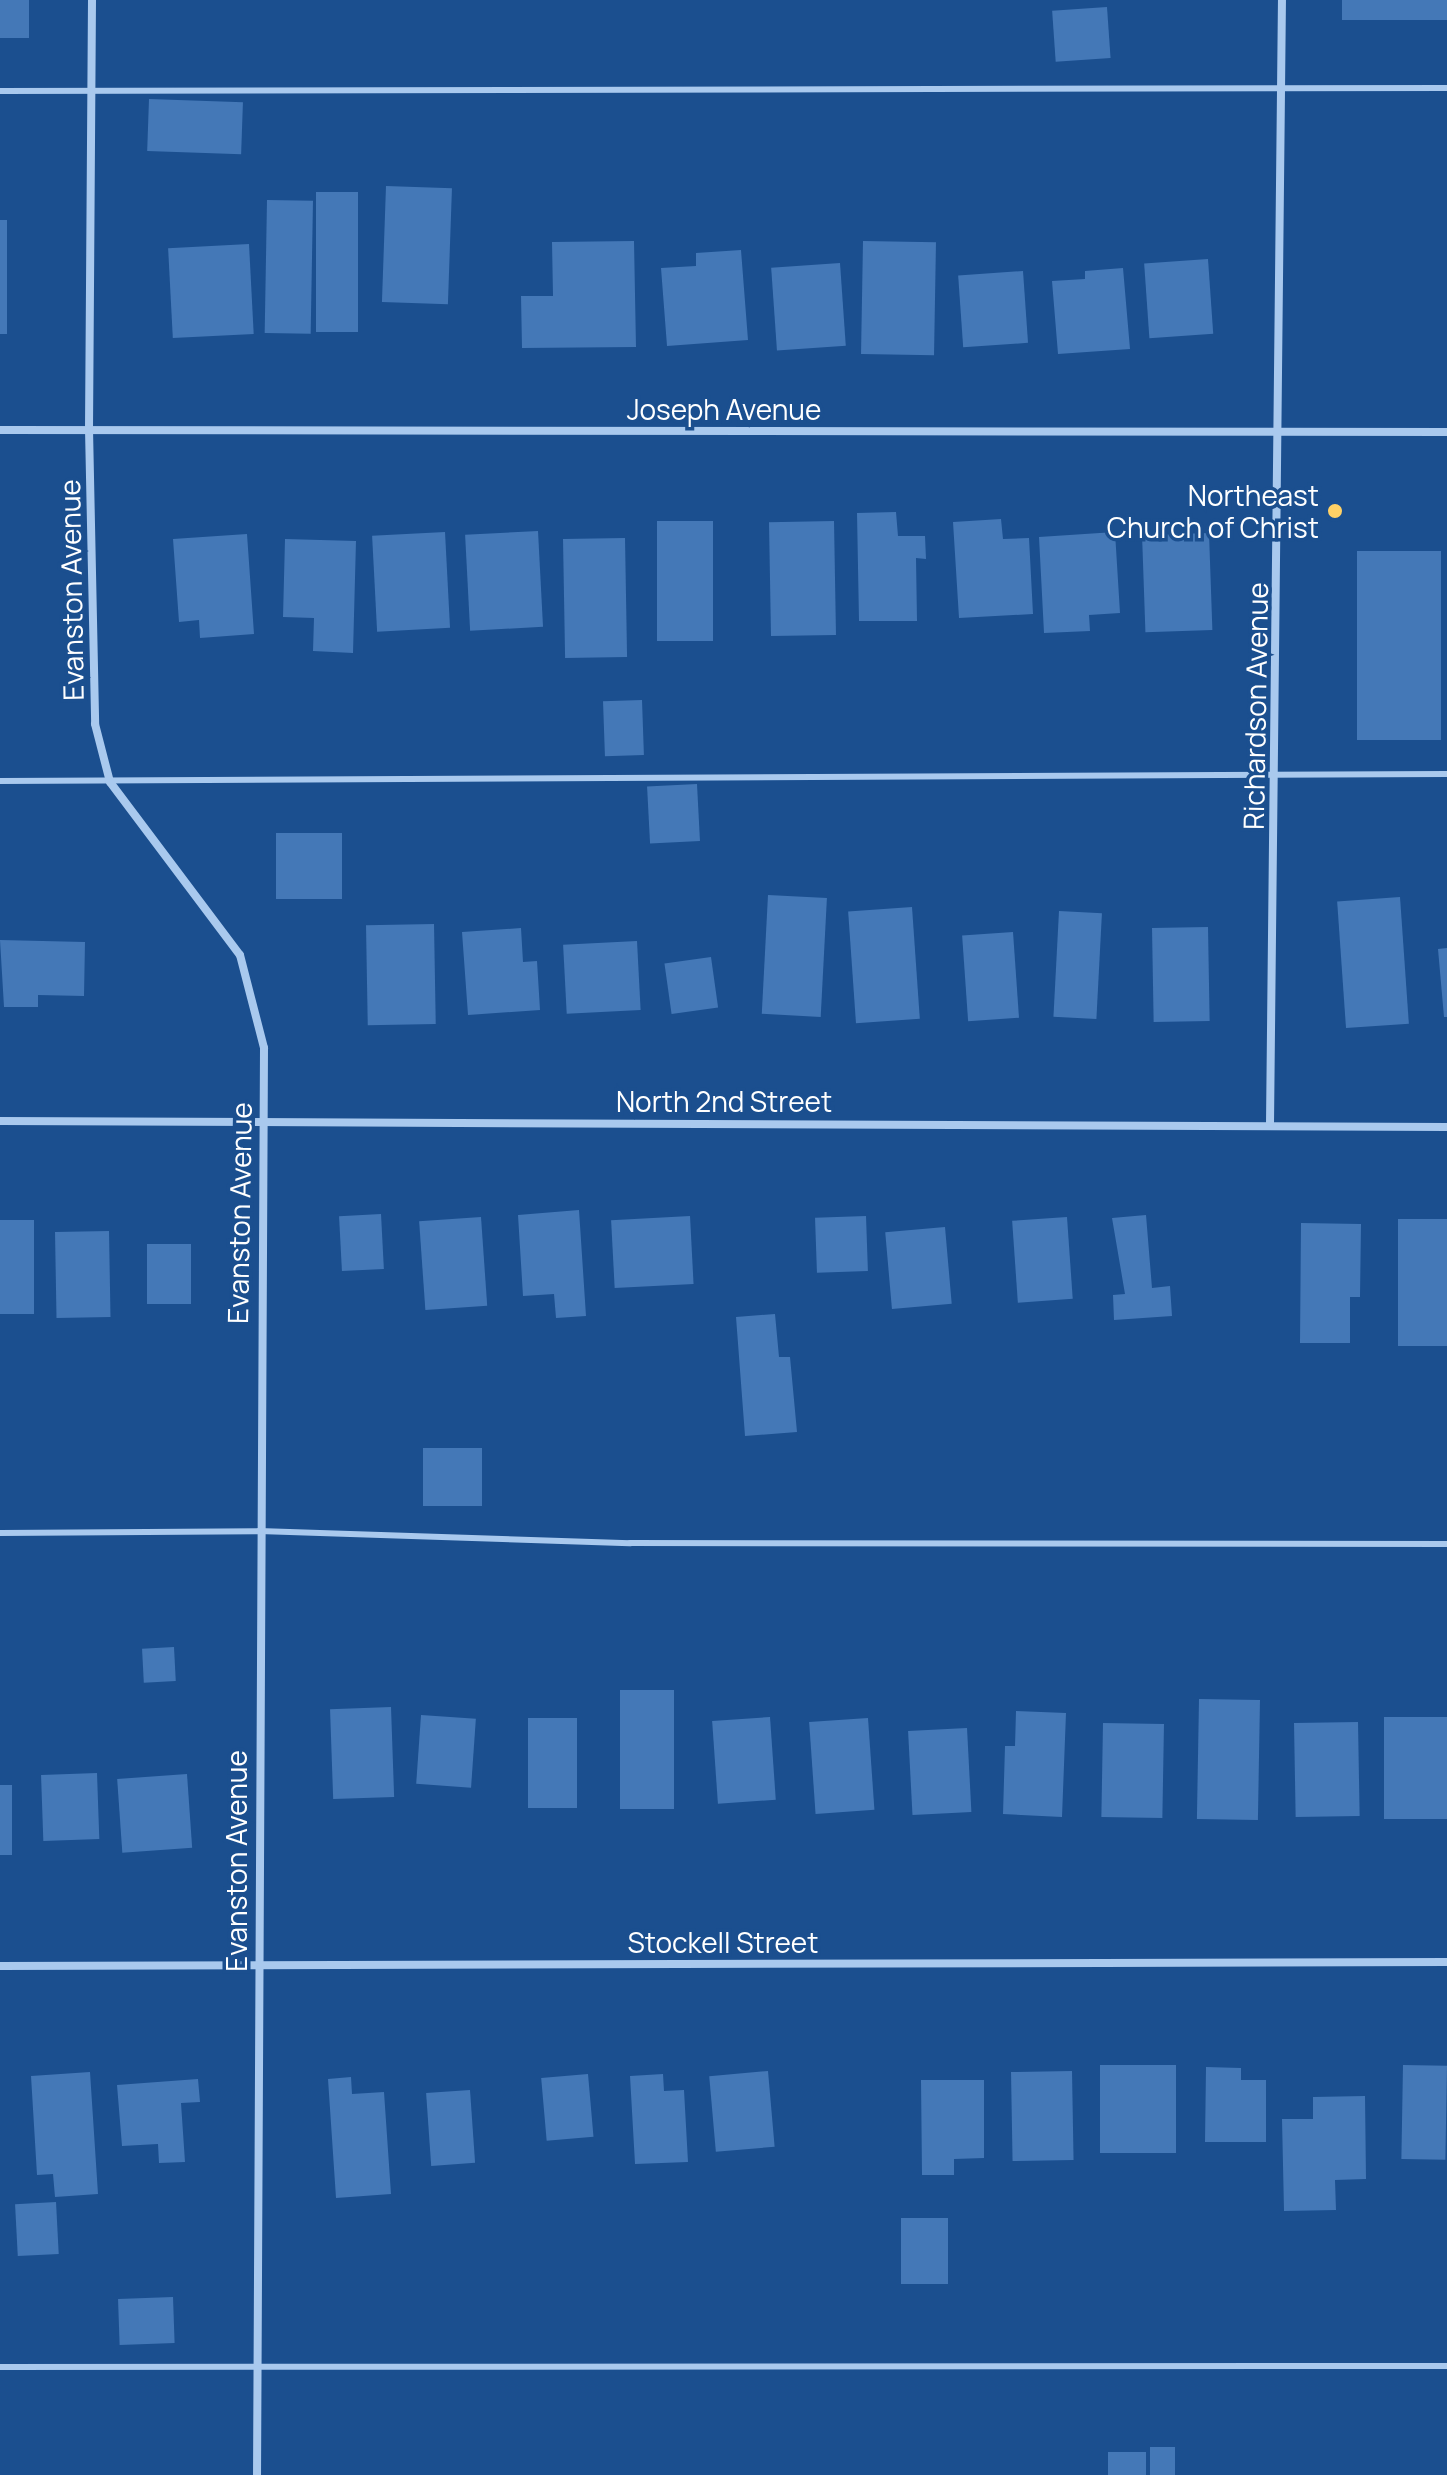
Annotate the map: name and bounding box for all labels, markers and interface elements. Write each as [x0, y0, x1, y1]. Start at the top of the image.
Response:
street label: Joseph Avenue [627, 392, 821, 426]
place label: Northeast Church of Christ [1107, 478, 1319, 544]
street label: Evanston Avenue [52, 479, 90, 701]
marker: Northeast Church of Christ [1326, 502, 1344, 520]
street label: Richardson Avenue [1236, 582, 1274, 830]
street label: North 2nd Street [616, 1084, 832, 1118]
street label: Evanston Avenue [220, 1102, 258, 1324]
street label: Evanston Avenue [219, 1750, 253, 1972]
street label: Stockell Street [628, 1925, 818, 1959]

